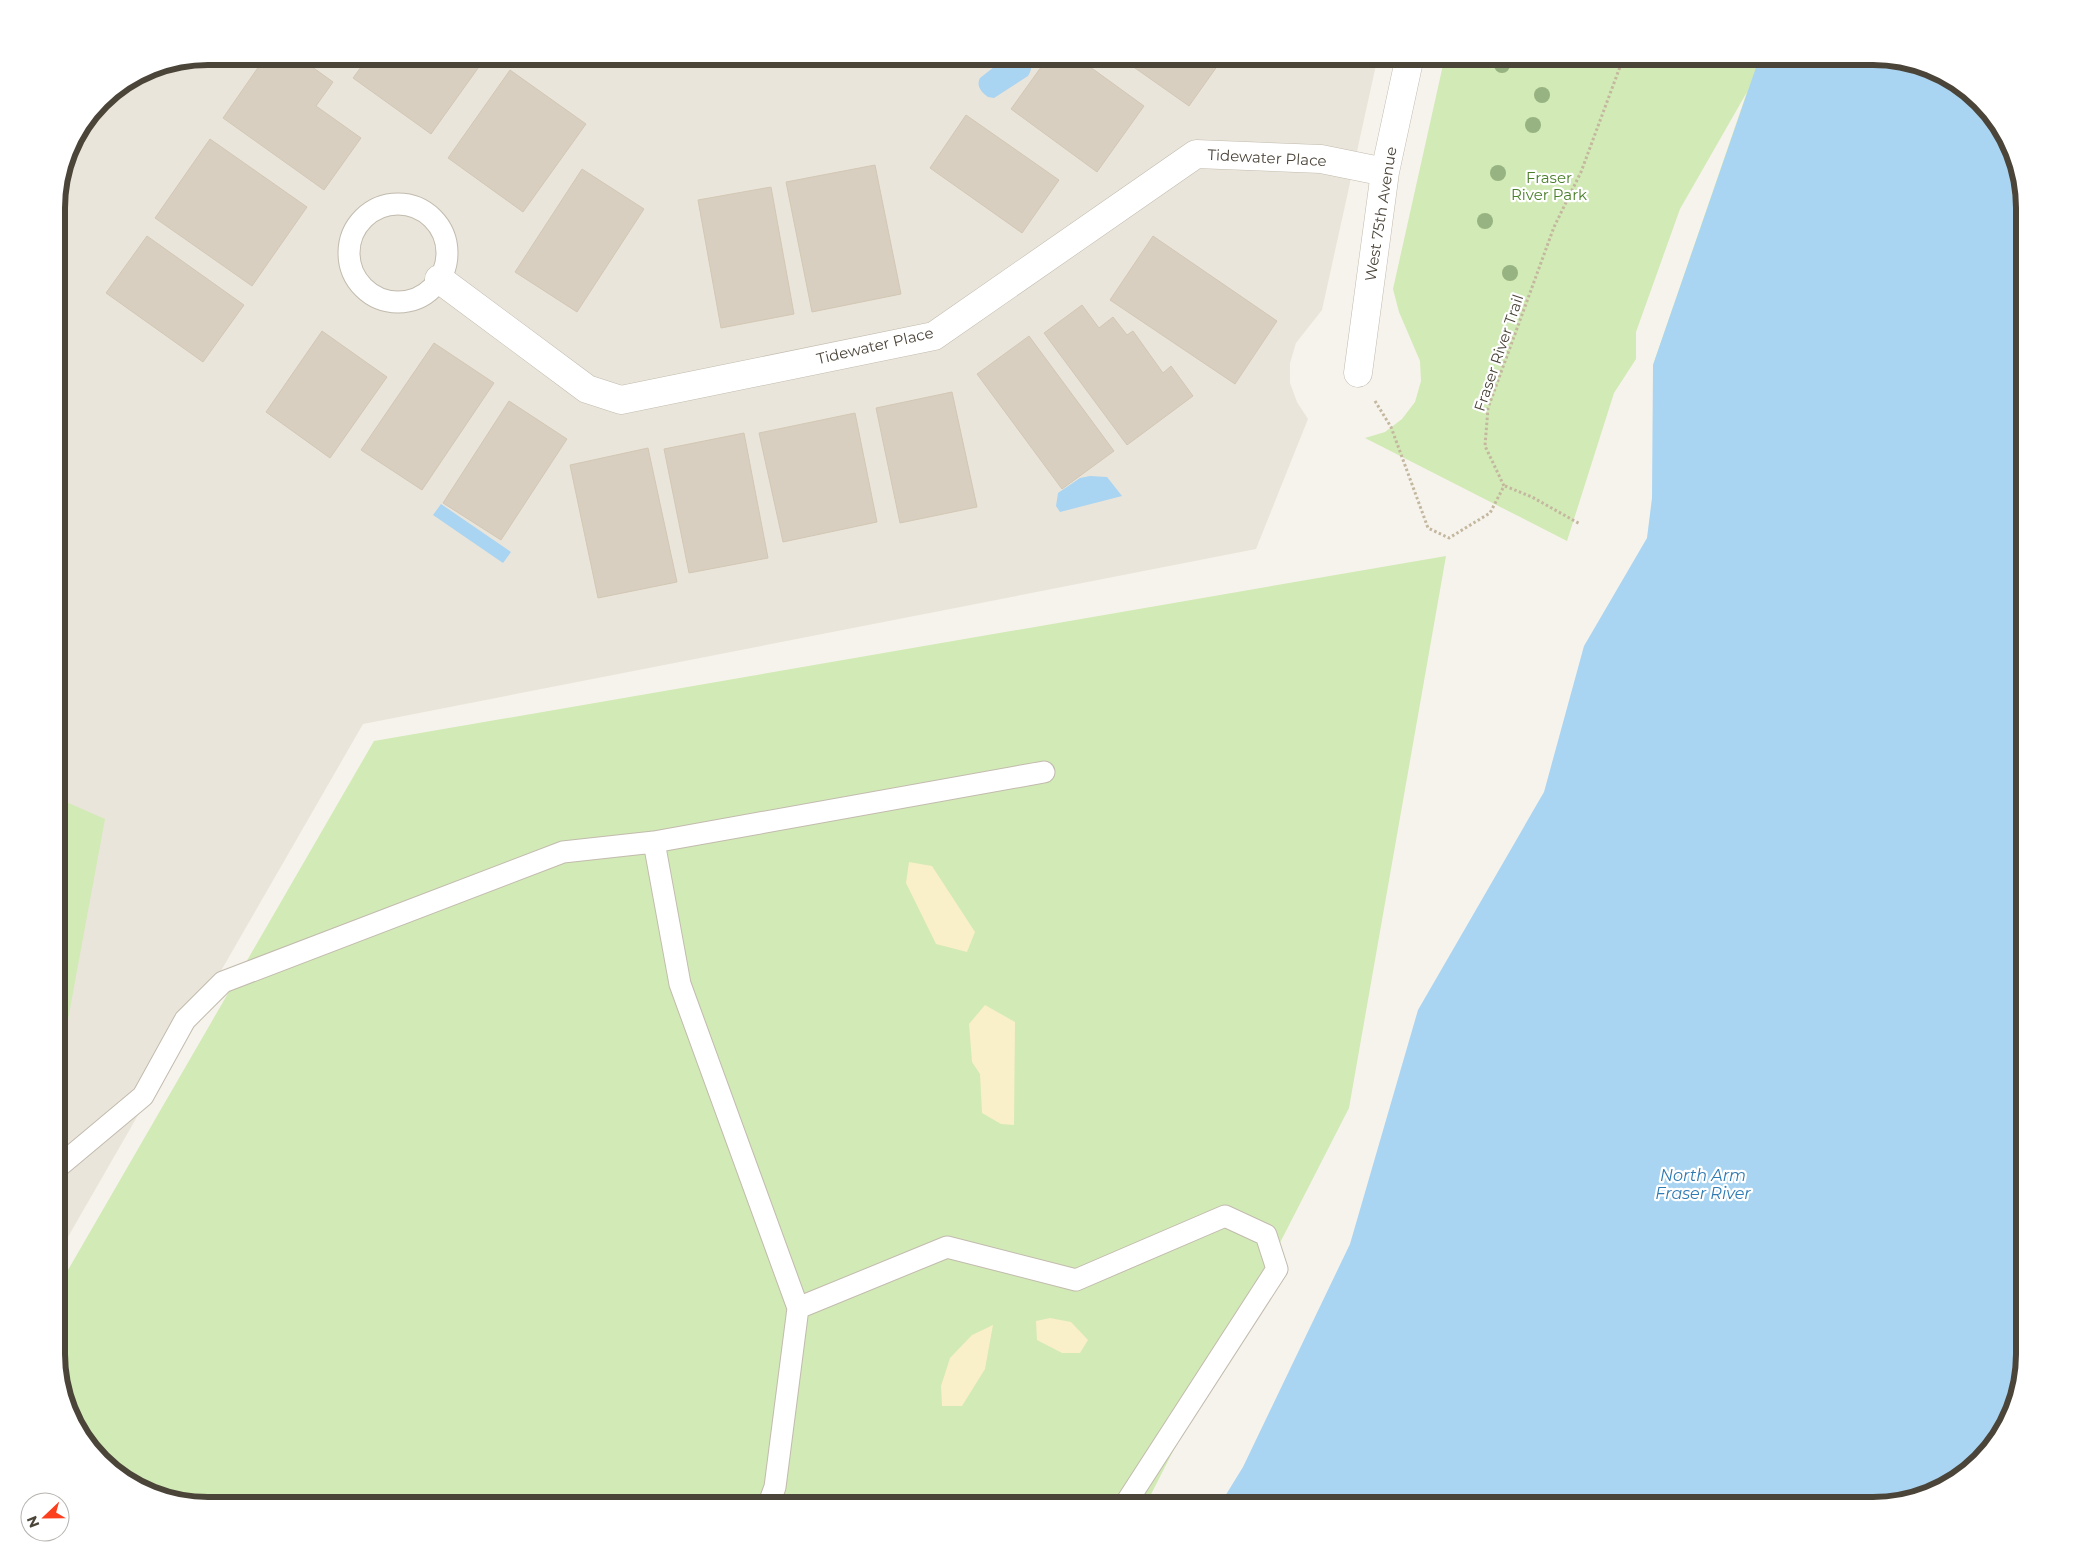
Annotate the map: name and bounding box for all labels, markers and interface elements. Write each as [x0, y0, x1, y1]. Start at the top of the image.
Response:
street label: Tidewater Place [1207, 145, 1327, 170]
street label: West 75th Avenue [1360, 145, 1401, 283]
park label: Fraser River Park [1511, 168, 1587, 204]
street label: Fraser River Trail [1470, 292, 1527, 414]
street label: Tidewater Place [815, 323, 935, 368]
water label: North Arm Fraser River [1655, 1166, 1751, 1203]
north arrow [20, 1492, 70, 1542]
text: N [22, 1513, 43, 1530]

